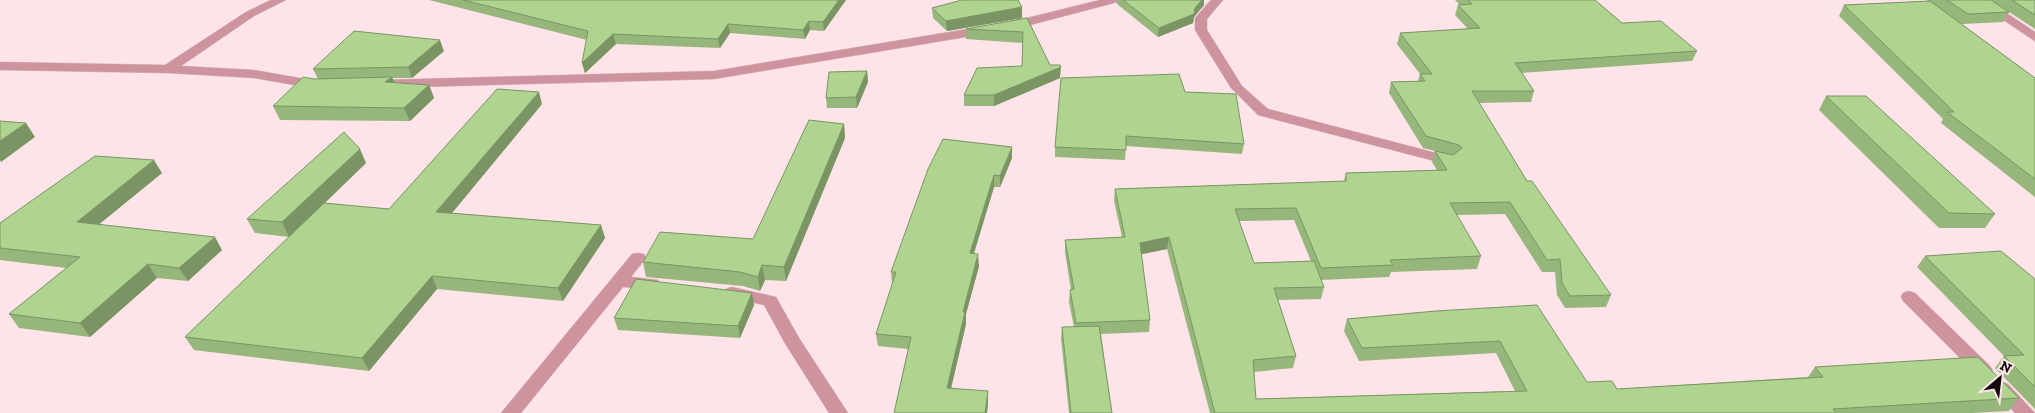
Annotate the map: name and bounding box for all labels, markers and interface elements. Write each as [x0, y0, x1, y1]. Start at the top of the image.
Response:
north arrow [1975, 353, 2025, 403]
text: N [1997, 357, 2015, 377]

